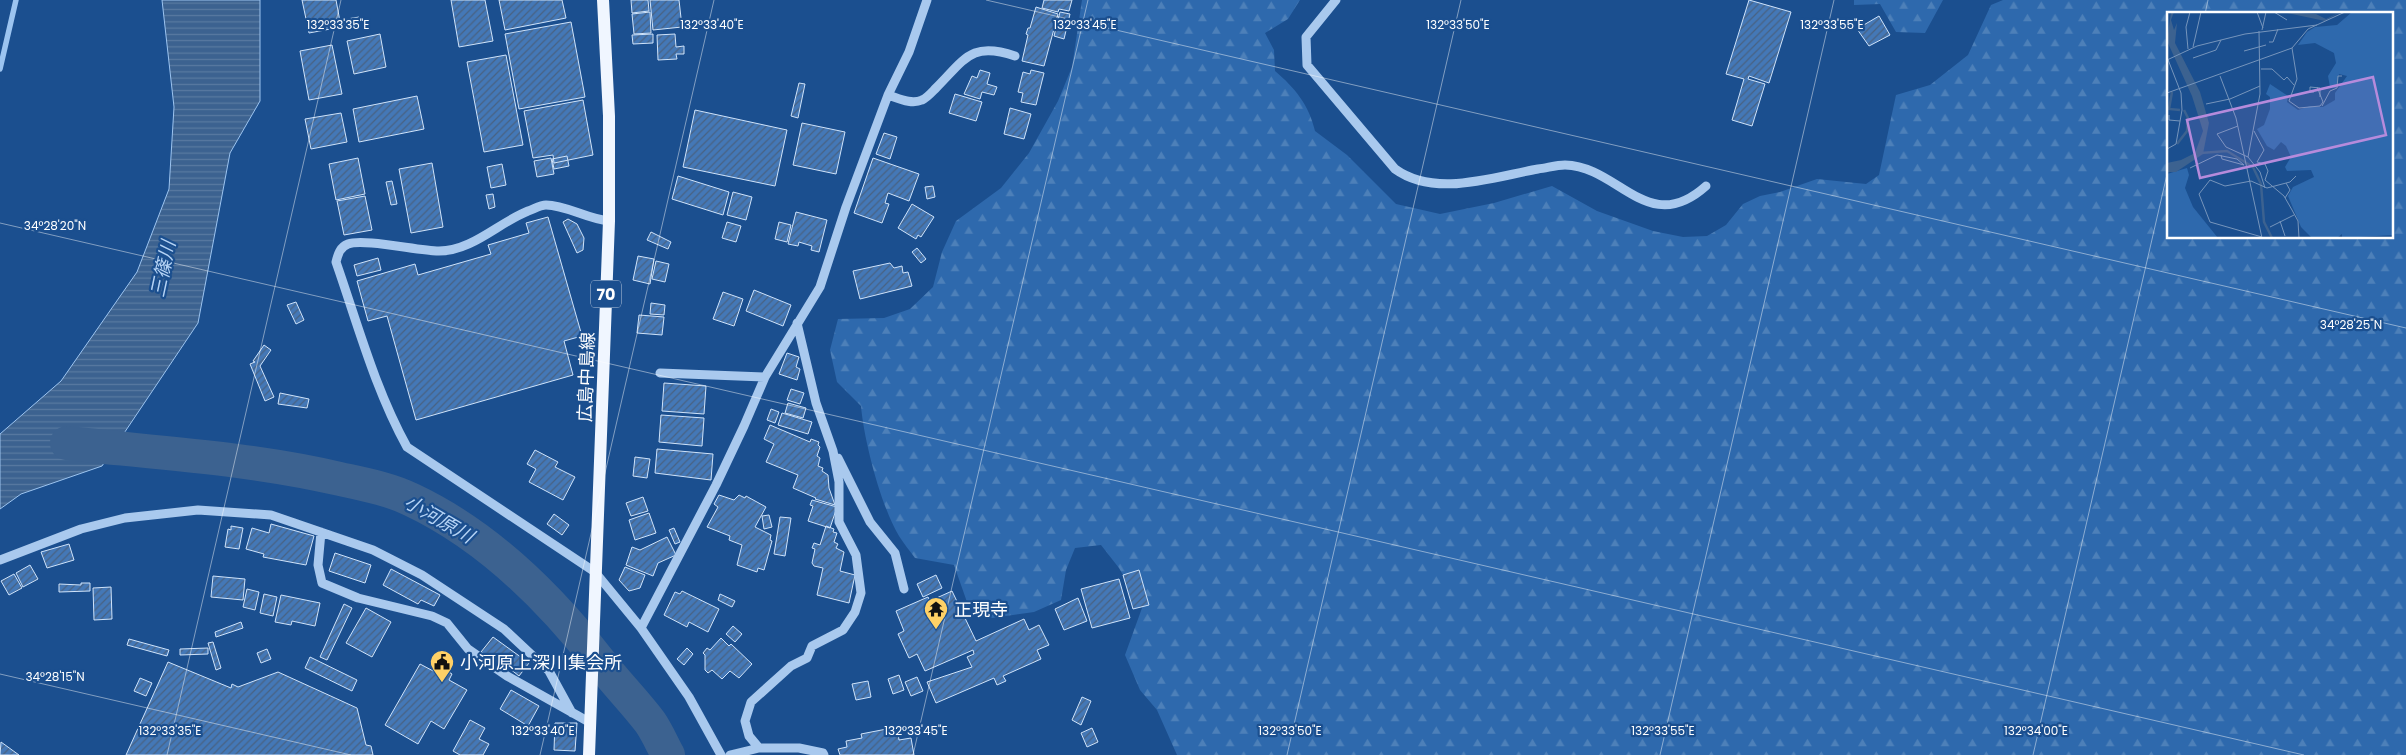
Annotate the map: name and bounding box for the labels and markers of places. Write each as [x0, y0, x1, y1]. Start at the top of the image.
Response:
temple icon: 正現寺 [923, 596, 949, 630]
place label: 正現寺 [954, 597, 1008, 622]
public building icon: 小河原上深川集会所 [429, 649, 455, 683]
place label: 小河原上深川集会所 [460, 650, 622, 675]

